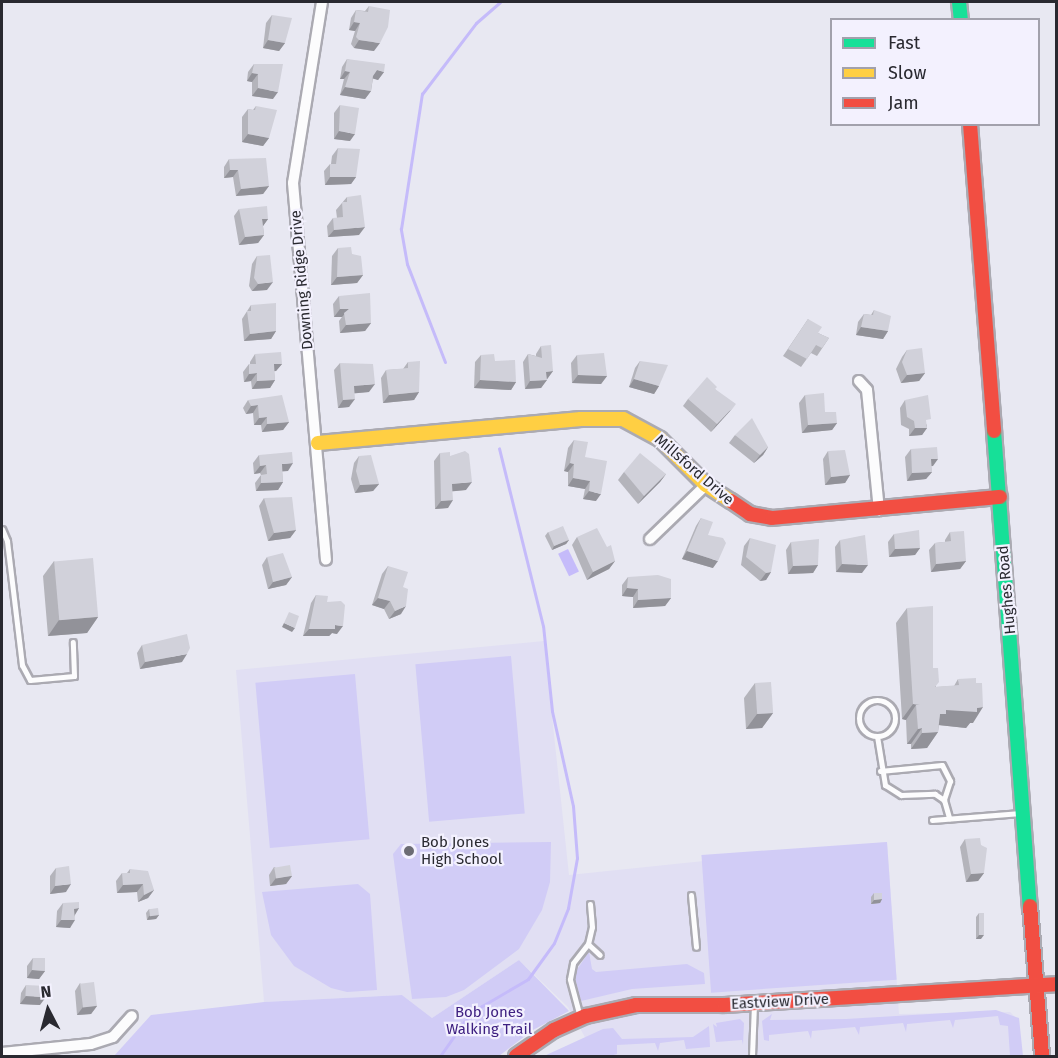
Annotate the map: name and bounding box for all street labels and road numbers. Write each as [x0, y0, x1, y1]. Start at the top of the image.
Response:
street label: Downing Ridge Drive [287, 210, 317, 350]
street label: Millsford Drive [651, 431, 737, 509]
street label: Hughes Road [994, 545, 1020, 635]
street label: Eastview Drive [731, 990, 829, 1014]

